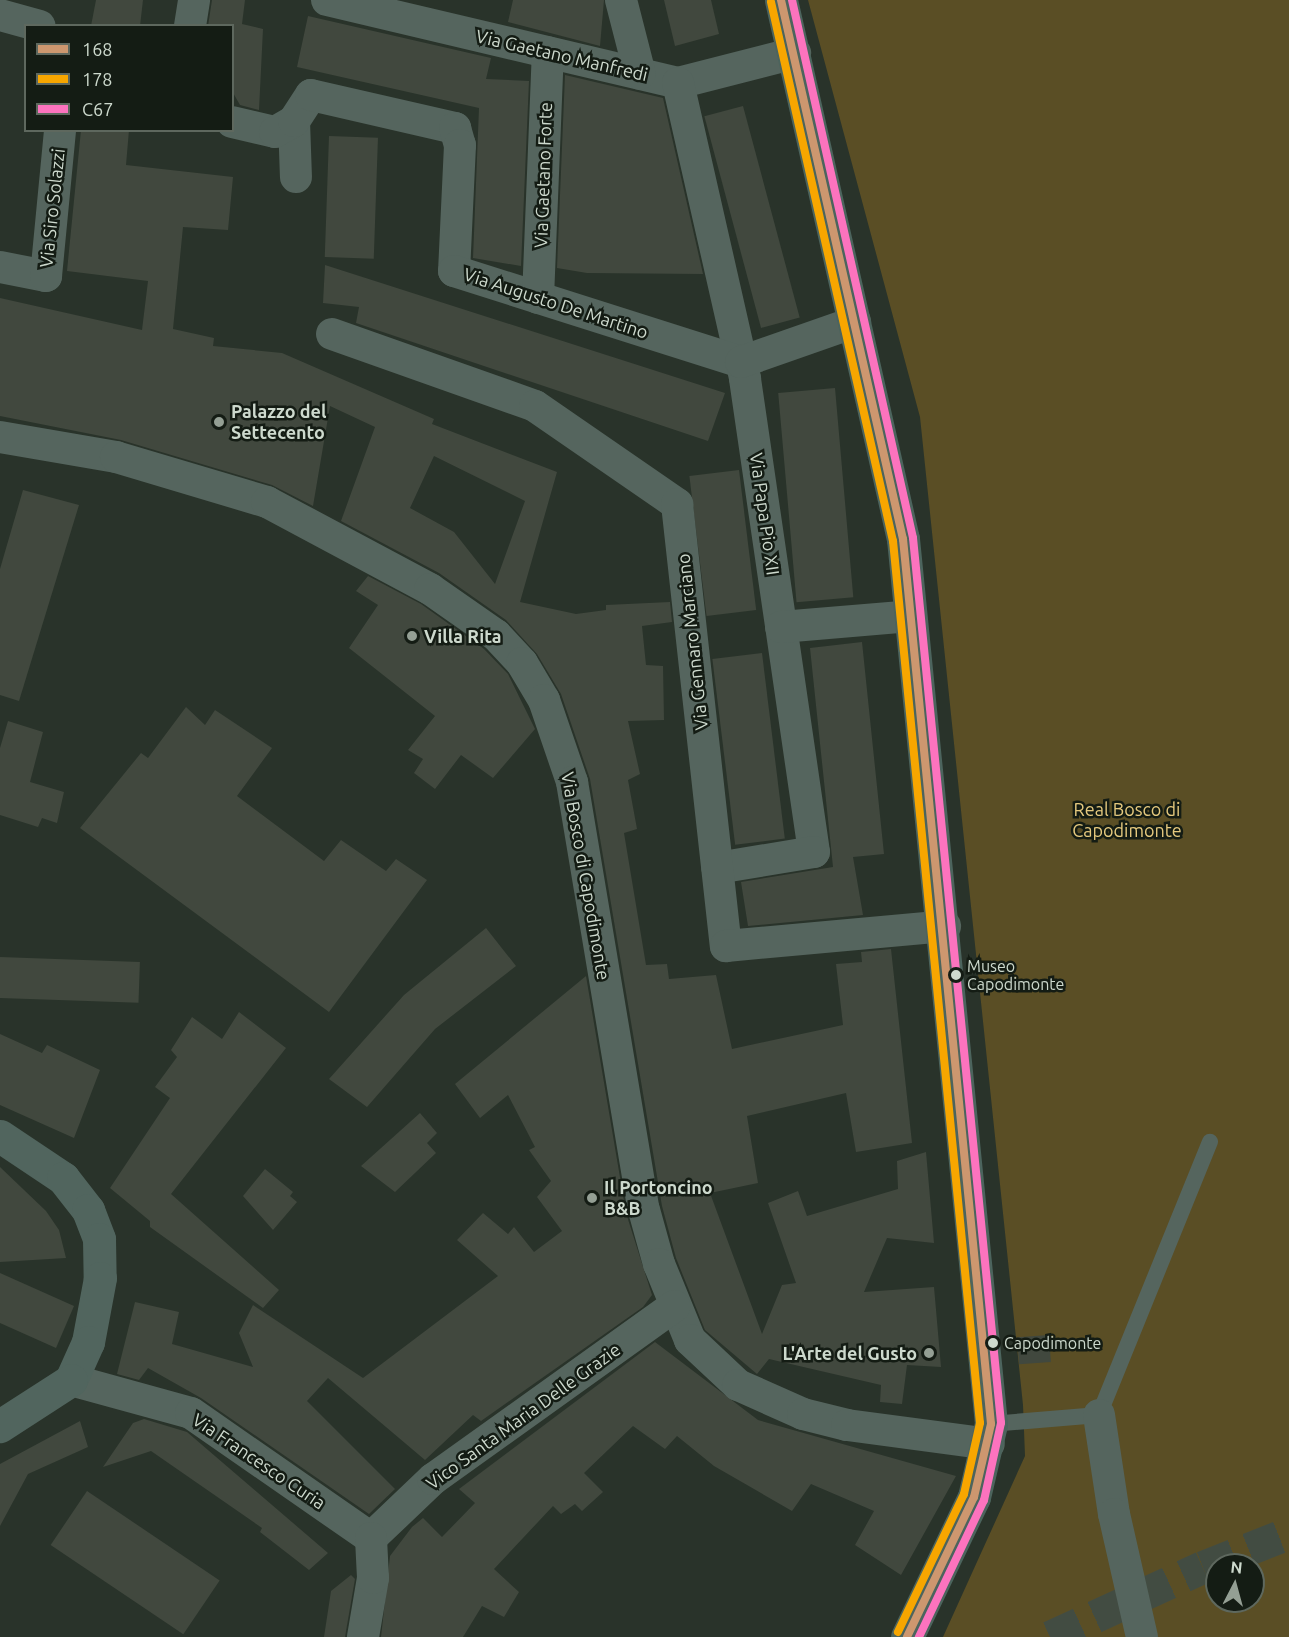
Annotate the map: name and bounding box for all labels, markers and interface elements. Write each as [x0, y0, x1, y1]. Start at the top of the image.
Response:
legend [24, 24, 234, 132]
street label: Via Gaetano Manfredi [474, 25, 650, 85]
text: 168 [82, 39, 112, 59]
text: 178 [82, 69, 112, 89]
text: C67 [82, 99, 113, 119]
street label: Via Gaetano Forte [530, 102, 556, 248]
street label: Via Siro Solazzi [35, 147, 69, 269]
street label: Via Augusto De Martino [461, 263, 651, 343]
place label: Palazzo del Settecento [231, 401, 326, 444]
marker: Palazzo del Settecento [212, 415, 226, 429]
street label: Via Papa Pio XII [746, 451, 784, 577]
street label: Via Gennaro Marciano [672, 553, 712, 731]
place label: Villa Rita [424, 625, 501, 647]
marker: Villa Rita [405, 629, 419, 643]
street label: Via Bosco di Capodimonte [557, 770, 615, 982]
park label: Real Bosco di Capodimonte [1072, 799, 1182, 842]
place label: Museo Capodimonte [967, 956, 1064, 994]
marker: Museo Capodimonte [950, 969, 962, 981]
place label: Il Portoncino B&B [604, 1177, 713, 1220]
marker: Il Portoncino B&B [585, 1191, 599, 1205]
place label: Capodimonte [1004, 1333, 1101, 1353]
marker: Capodimonte [987, 1337, 999, 1349]
street label: Vico Santa Maria Delle Grazie [422, 1338, 624, 1494]
place label: L'Arte del Gusto [783, 1342, 917, 1364]
marker: L'Arte del Gusto [922, 1346, 936, 1360]
street label: Via Francesco Curia [188, 1408, 330, 1514]
north arrow [1205, 1553, 1265, 1613]
text: N [1230, 1558, 1244, 1577]

